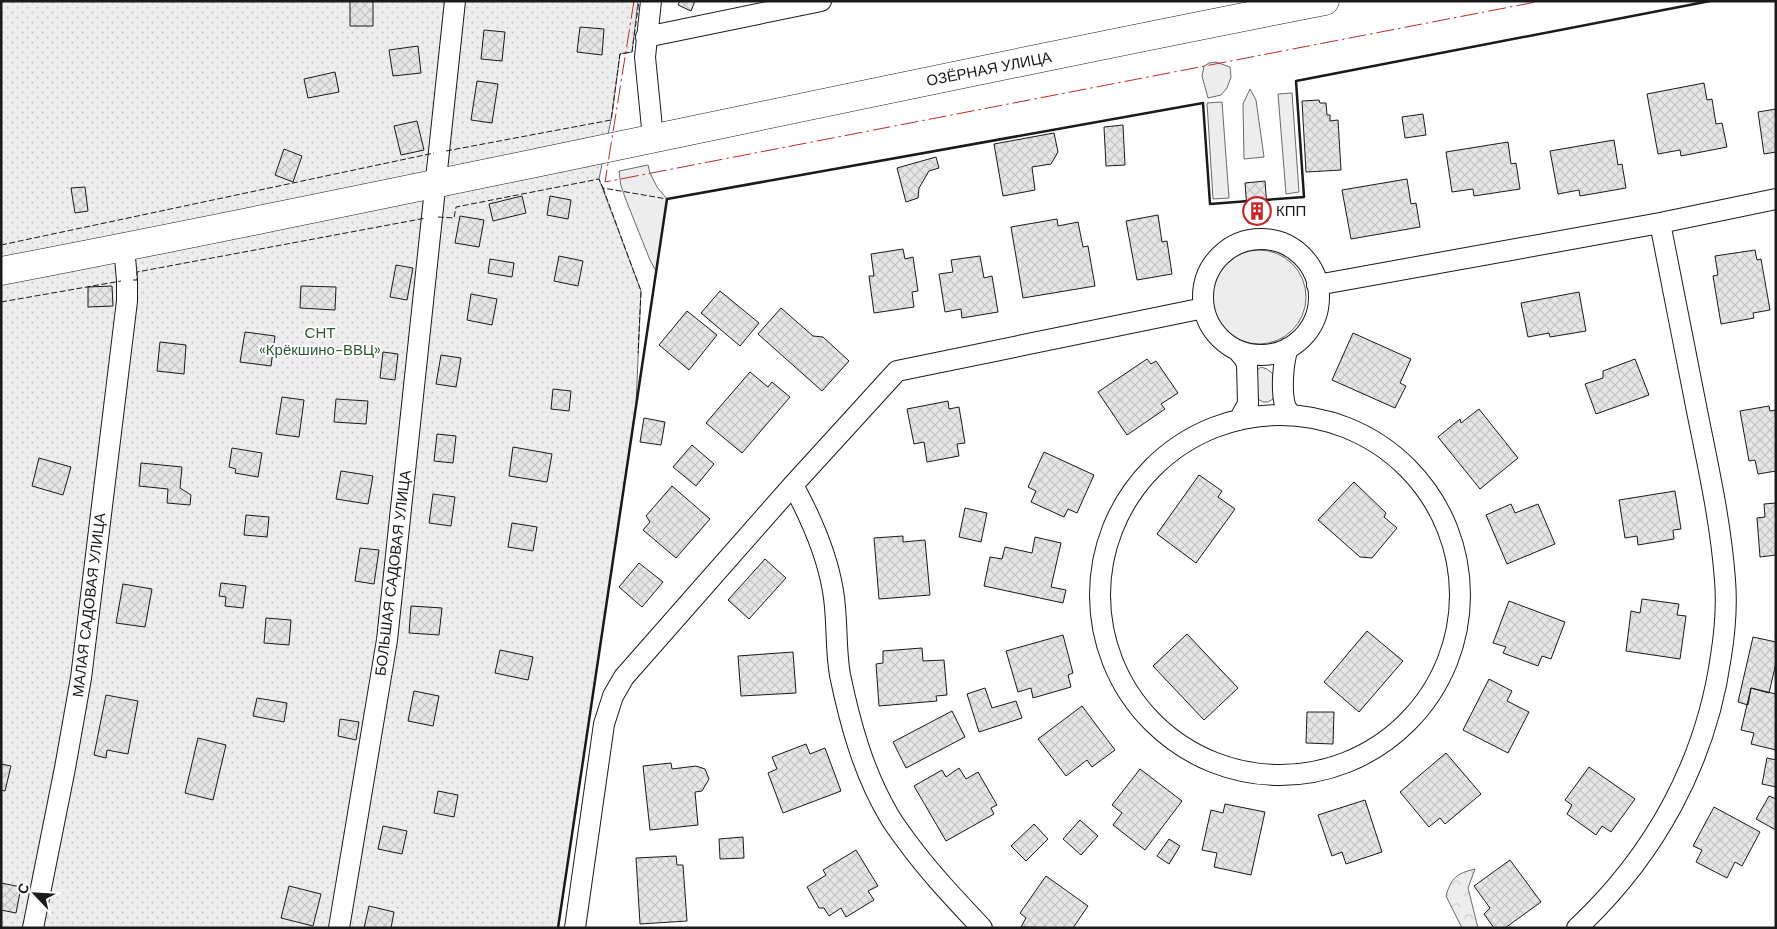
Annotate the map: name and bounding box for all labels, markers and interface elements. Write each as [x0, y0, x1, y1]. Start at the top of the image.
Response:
street label: ОЗЁРНАЯ УЛИЦА [925, 47, 1053, 91]
building icon: КПП [1242, 196, 1272, 226]
place label: КПП [1276, 201, 1306, 221]
park label: СНТ «Крёкшино-ВВЦ» [259, 323, 381, 360]
street label: БОЛЬШАЯ САДОВАЯ УЛИЦА [370, 469, 416, 677]
street label: МАЛАЯ САДОВАЯ УЛИЦА [68, 512, 110, 698]
north arrow [10, 869, 60, 919]
text: С [13, 880, 34, 897]

